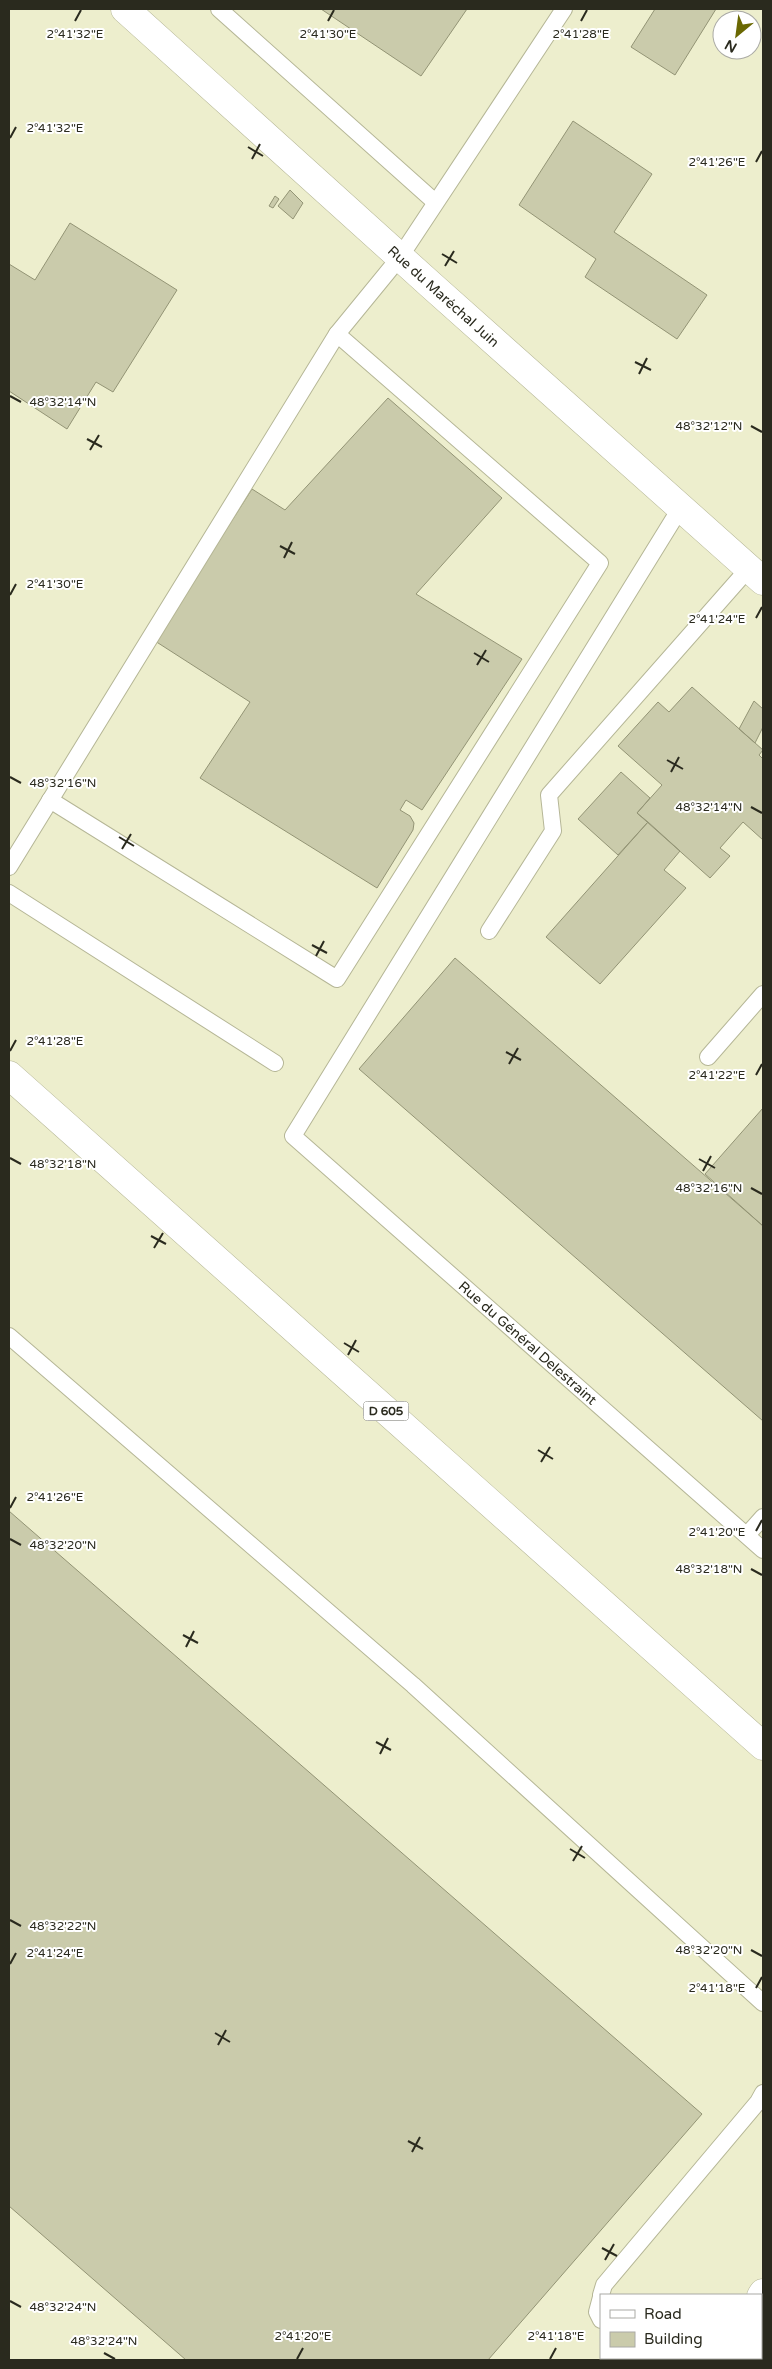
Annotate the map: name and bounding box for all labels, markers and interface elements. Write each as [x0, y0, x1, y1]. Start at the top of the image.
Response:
north arrow [712, 10, 762, 60]
text: 2°41'32"E [47, 27, 104, 41]
text: 2°41'30"E [300, 27, 357, 41]
text: 2°41'28"E [553, 27, 610, 41]
text: N [722, 36, 740, 56]
text: 2°41'32"E [27, 121, 84, 135]
text: 2°41'26"E [689, 155, 746, 169]
street label: Rue du Maréchal Juin [384, 242, 503, 350]
text: 48°32'14"N [30, 395, 97, 409]
text: 48°32'12"N [676, 419, 743, 433]
text: 2°41'30"E [27, 577, 84, 591]
text: 2°41'24"E [689, 612, 746, 626]
text: 48°32'16"N [30, 776, 97, 790]
text: 48°32'14"N [676, 800, 743, 814]
text: 2°41'28"E [27, 1034, 84, 1048]
text: 2°41'22"E [689, 1068, 746, 1082]
text: 48°32'18"N [30, 1157, 97, 1171]
text: 48°32'16"N [676, 1181, 743, 1195]
street label: Rue du Général Delestraint [455, 1277, 601, 1409]
road number: D 605 [364, 1402, 408, 1420]
text: 2°41'26"E [27, 1490, 84, 1504]
text: 2°41'20"E [689, 1525, 746, 1539]
text: 48°32'20"N [30, 1538, 97, 1552]
text: 48°32'18"N [676, 1562, 743, 1576]
text: 48°32'22"N [30, 1919, 97, 1933]
text: 48°32'20"N [676, 1943, 743, 1957]
text: 2°41'24"E [27, 1946, 84, 1960]
text: 2°41'18"E [689, 1981, 746, 1995]
legend [600, 2294, 762, 2359]
text: 48°32'24"N [30, 2300, 97, 2314]
text: Road [644, 2305, 682, 2323]
text: 2°41'20"E [275, 2329, 332, 2343]
text: 2°41'18"E [528, 2329, 585, 2343]
text: Building [644, 2330, 703, 2348]
text: 48°32'24"N [71, 2334, 138, 2348]

